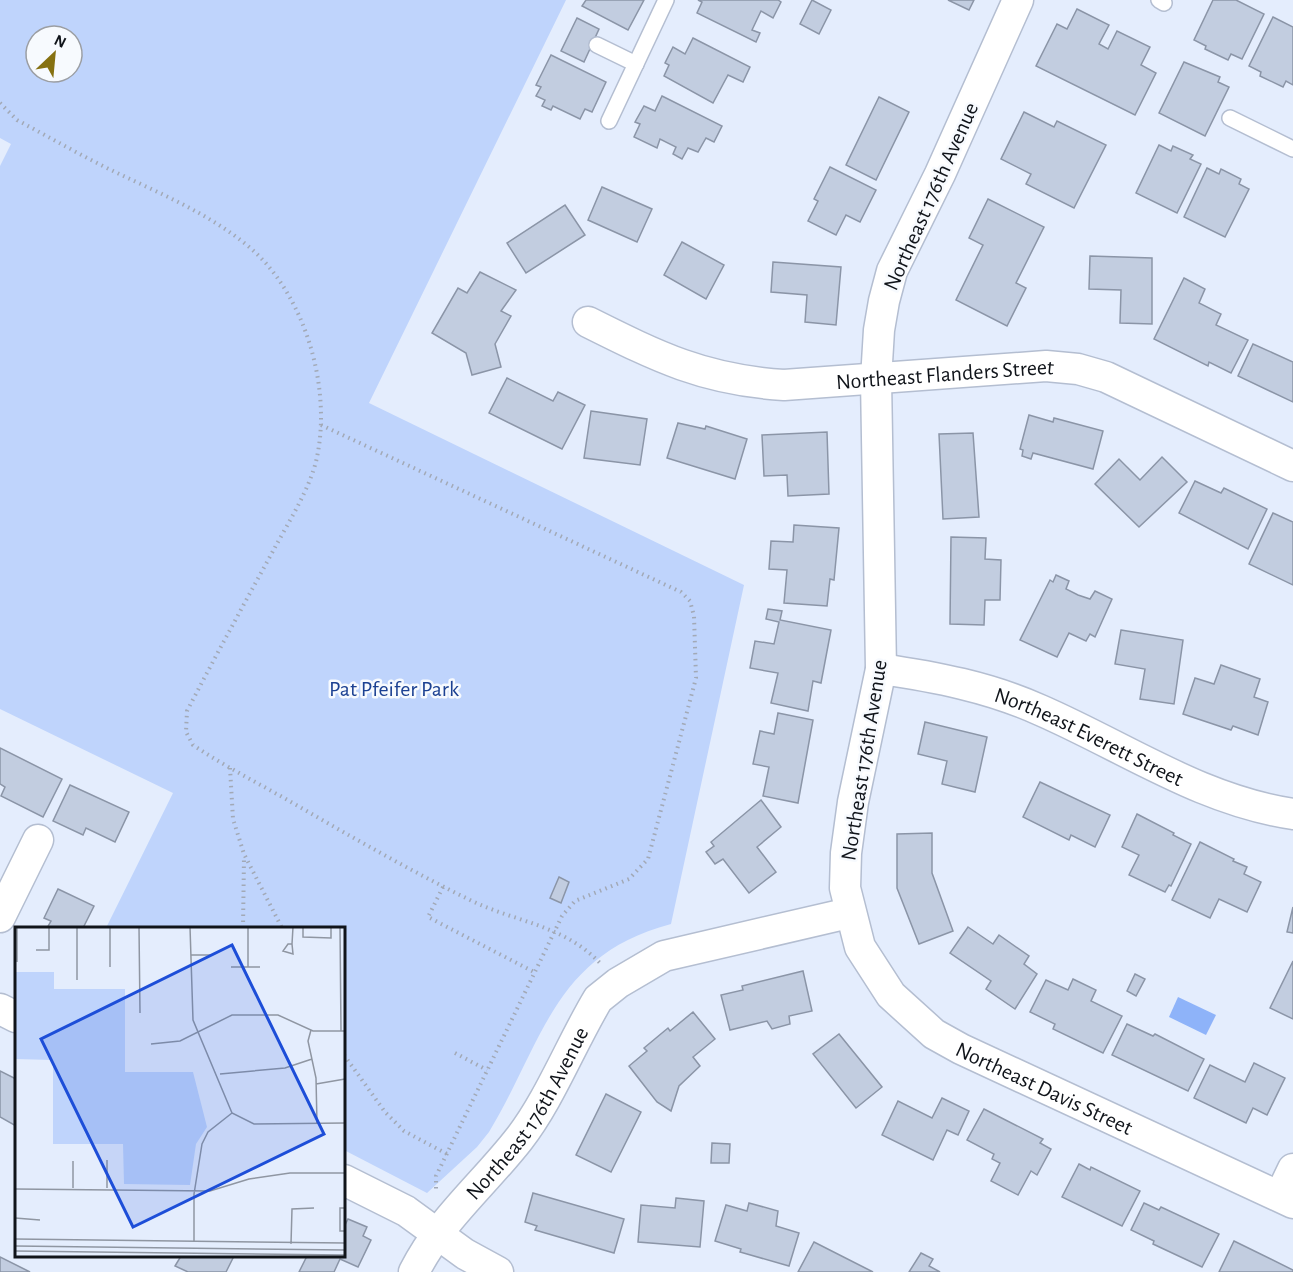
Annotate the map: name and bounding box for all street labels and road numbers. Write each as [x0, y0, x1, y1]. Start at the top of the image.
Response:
street label: Northeast 176th Avenue [880, 99, 982, 294]
street label: Northeast Flanders Street [835, 356, 1055, 393]
street label: Northeast 176th Avenue [837, 658, 891, 862]
street label: Northeast Everett Street [992, 684, 1186, 790]
street label: Northeast 176th Avenue [462, 1023, 593, 1204]
street label: Northeast Davis Street [952, 1038, 1136, 1139]

